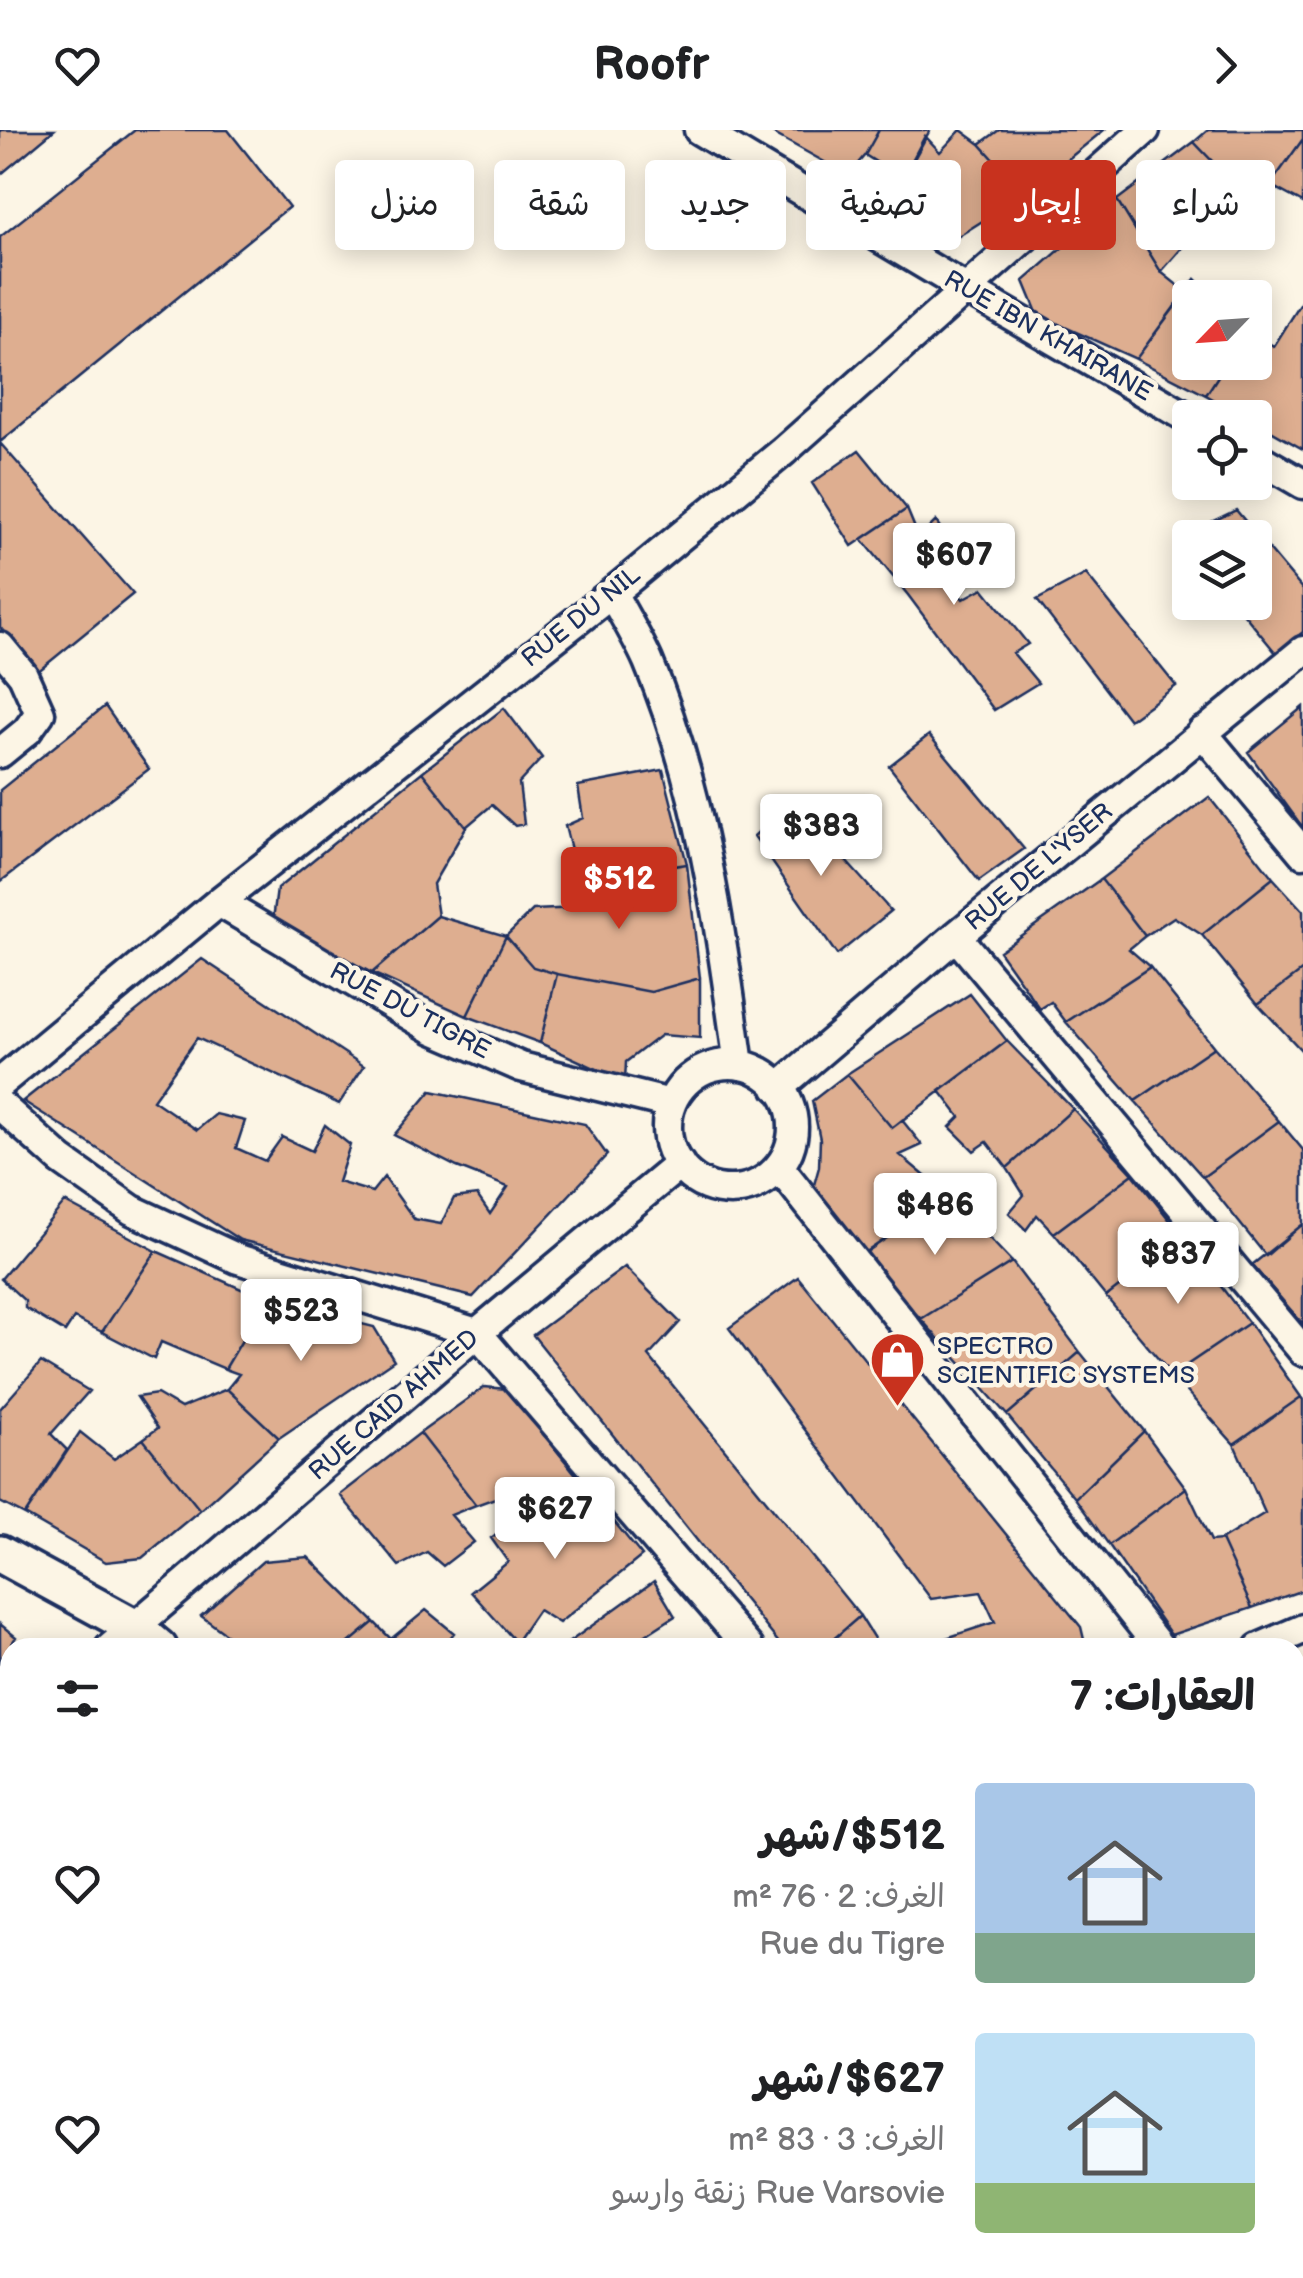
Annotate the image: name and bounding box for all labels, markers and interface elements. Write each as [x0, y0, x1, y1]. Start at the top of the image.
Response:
icon: heart [50, 38, 105, 93]
text: Roofr [594, 38, 709, 93]
icon: forward [1198, 38, 1253, 93]
chip: منزل [335, 160, 474, 250]
chip: شقة [494, 160, 625, 250]
chip: جديد [645, 160, 786, 250]
chip: تصفية [806, 160, 961, 250]
chip: إيجار [981, 160, 1116, 250]
chip: شراء [1136, 160, 1275, 250]
street label: RUE IBN KHAIRANE [938, 264, 1158, 408]
north arrow [1172, 280, 1272, 380]
map controls [1172, 280, 1272, 620]
button: locate [1172, 400, 1272, 500]
button: layers [1172, 520, 1272, 620]
pin: $607 [895, 523, 1013, 608]
text: $607 [915, 536, 993, 575]
street label: RUE DU NIL [515, 559, 647, 674]
pin: $383 [762, 794, 880, 879]
street label: RUE DE L'YSER [959, 796, 1119, 938]
text: $383 [782, 807, 860, 846]
pin: $512 [560, 847, 678, 932]
text: $512 [583, 860, 655, 899]
street label: RUE DU TIGRE [324, 956, 496, 1066]
pin: $486 [876, 1173, 994, 1258]
text: $486 [896, 1186, 974, 1225]
pin: $837 [1119, 1222, 1237, 1307]
text: $837 [1140, 1235, 1216, 1274]
pin: $523 [242, 1279, 360, 1364]
text: $523 [263, 1292, 339, 1331]
street label: RUE CAID AHMED [303, 1323, 485, 1487]
shop icon: SPECTRO SCIENTIFIC SYSTEMS [868, 1330, 928, 1409]
place label: SPECTRO SCIENTIFIC SYSTEMS [937, 1331, 1195, 1391]
pin: $627 [496, 1477, 614, 1562]
text: $627 [517, 1490, 593, 1529]
icon: filters [50, 1671, 105, 1726]
text: العقارات: 7 [1070, 1672, 1255, 1723]
text: $512/شهر [760, 1811, 945, 1862]
icon: home [1055, 1823, 1175, 1943]
icon: heart [50, 1856, 105, 1911]
text: الغرف: 2 · 76 m² [732, 1878, 945, 1917]
text: Rue du Tigre [759, 1925, 945, 1964]
text: $627/شهر [755, 2054, 945, 2105]
icon: home [1055, 2073, 1175, 2193]
icon: heart [50, 2106, 105, 2161]
text: الغرف: 3 · 83 m² [728, 2121, 945, 2160]
text: Rue Varsovie زنقة وارسو [611, 2174, 945, 2213]

